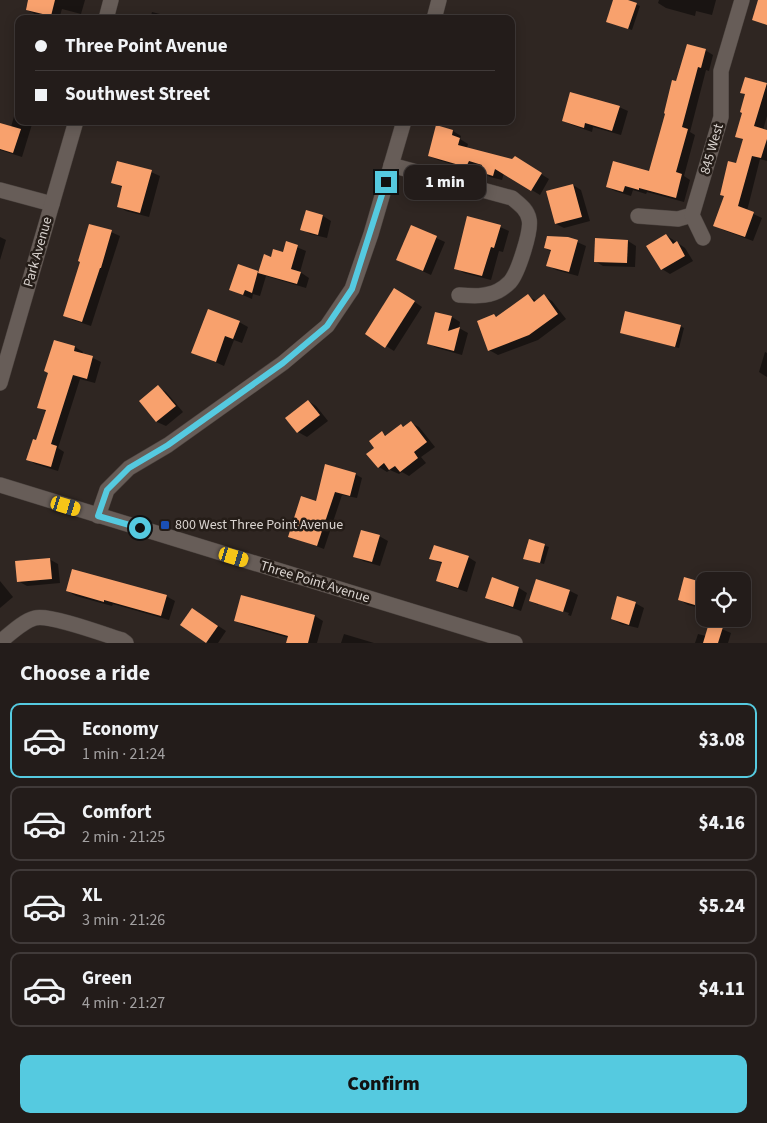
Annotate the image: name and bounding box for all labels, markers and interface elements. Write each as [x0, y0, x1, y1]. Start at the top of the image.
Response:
text: Three Point Avenue [65, 33, 228, 60]
text: Southwest Street [65, 81, 210, 108]
street label: 845 West [695, 121, 729, 177]
callout: 1 min [404, 164, 486, 200]
route end [375, 171, 397, 193]
text: 1 min [425, 171, 465, 193]
street label: Park Avenue [18, 215, 58, 289]
car [49, 494, 82, 518]
place label: 800 West Three Point Avenue [175, 515, 343, 535]
route start [129, 517, 151, 539]
marker: 800 West Three Point Avenue [159, 519, 171, 531]
car [217, 545, 250, 569]
street label: Three Point Avenue [258, 556, 372, 608]
map controls [696, 572, 751, 627]
button: locate [696, 572, 751, 627]
text: Choose a ride [20, 657, 150, 689]
text: Economy [82, 716, 159, 743]
icon: car [22, 718, 67, 763]
text: $3.08 [699, 727, 745, 754]
text: 1 min · 21:24 [82, 743, 165, 765]
text: Comfort [82, 799, 152, 826]
icon: car [22, 801, 67, 846]
text: $4.16 [699, 810, 745, 837]
text: 2 min · 21:25 [82, 826, 165, 848]
text: XL [82, 882, 103, 909]
icon: car [22, 884, 67, 929]
text: $5.24 [699, 893, 745, 920]
text: 3 min · 21:26 [82, 909, 165, 931]
text: Green [82, 965, 132, 992]
icon: car [22, 967, 67, 1012]
text: $4.11 [699, 976, 745, 1003]
text: 4 min · 21:27 [82, 992, 165, 1014]
button: Confirm [20, 1055, 747, 1113]

